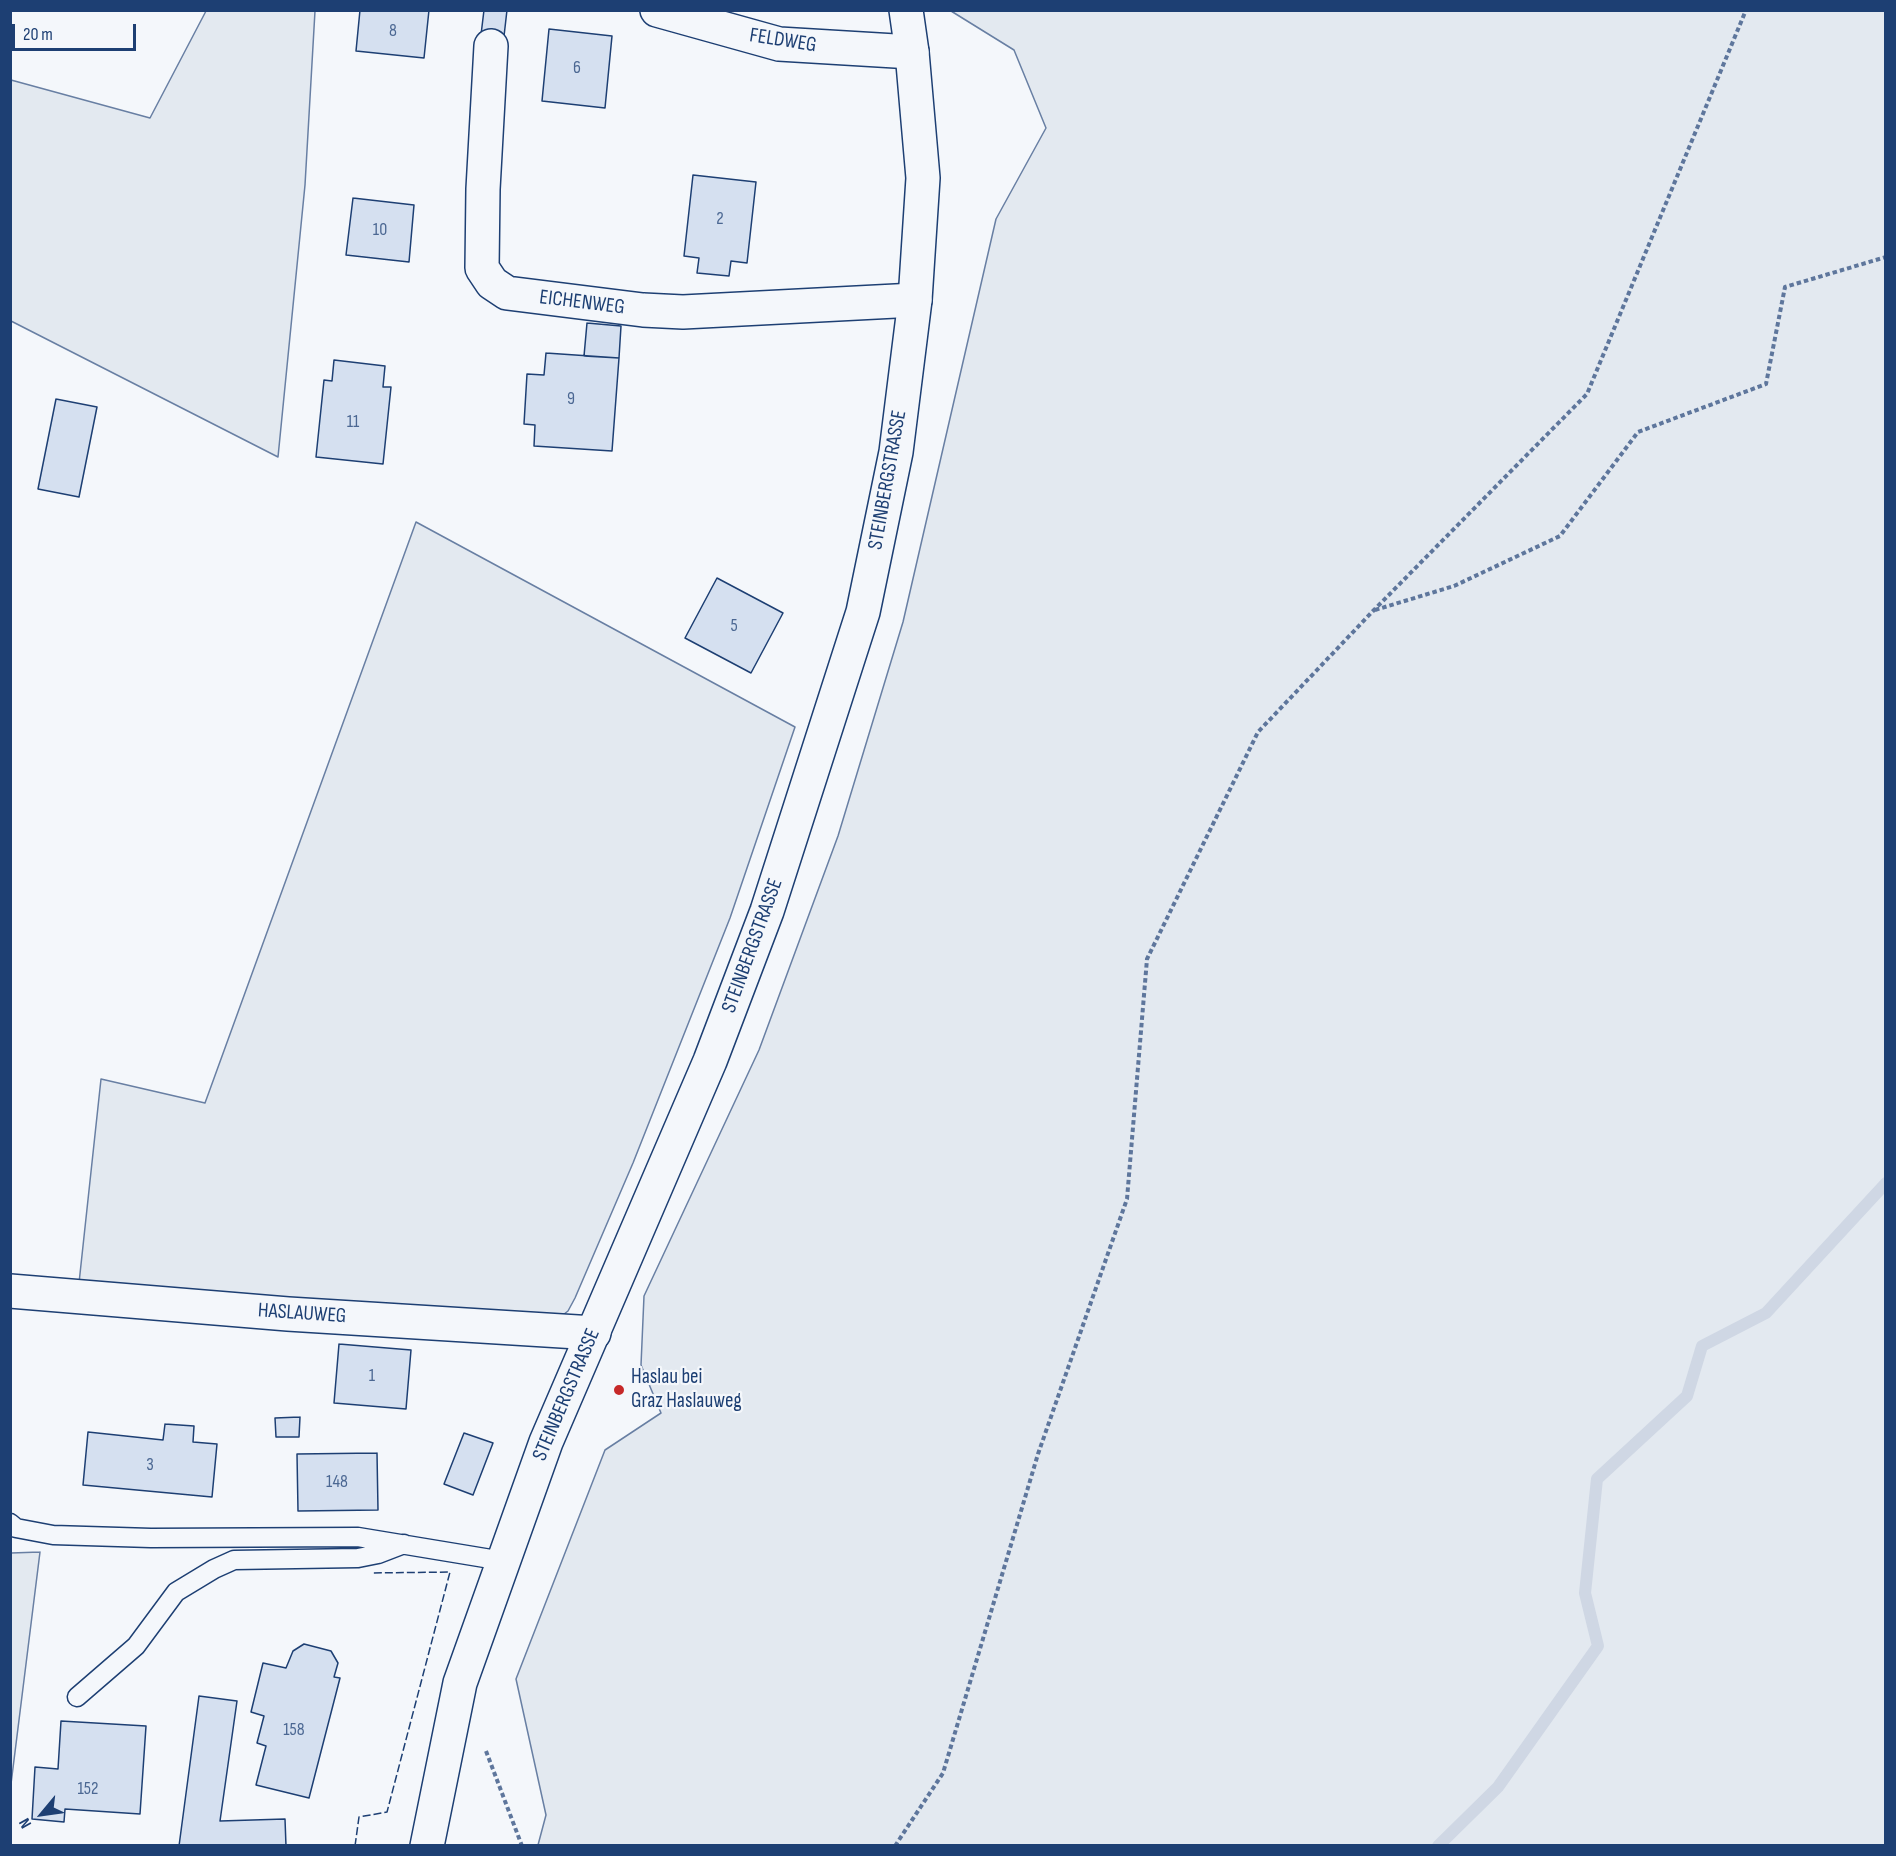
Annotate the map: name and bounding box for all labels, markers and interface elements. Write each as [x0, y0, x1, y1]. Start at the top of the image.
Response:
scale bar [15, 12, 140, 50]
house number: 8 [389, 20, 397, 42]
street label: FELDWEG [748, 23, 818, 59]
text: 20 m [23, 24, 53, 45]
house number: 6 [573, 57, 581, 79]
house number: 2 [716, 208, 724, 230]
house number: 10 [373, 219, 387, 241]
street label: EICHENWEG [538, 285, 626, 321]
house number: 9 [567, 388, 575, 410]
street label: STEINBERGSTRASSE [863, 408, 913, 552]
house number: 11 [347, 411, 359, 433]
house number: 5 [730, 615, 738, 637]
street label: STEINBERGSTRASSE [717, 875, 789, 1017]
street label: HASLAUWEG [257, 1298, 347, 1330]
street label: STEINBERGSTRASSE [528, 1325, 606, 1465]
house number: 1 [369, 1365, 375, 1387]
place label: Haslau bei Graz Haslauweg [631, 1365, 742, 1415]
marker: Haslau bei Graz Haslauweg [612, 1383, 626, 1397]
house number: 3 [146, 1454, 154, 1476]
house number: 148 [326, 1471, 348, 1493]
house number: 158 [283, 1719, 305, 1741]
house number: 152 [78, 1778, 98, 1800]
north arrow [12, 1784, 72, 1844]
text: N [15, 1815, 36, 1831]

